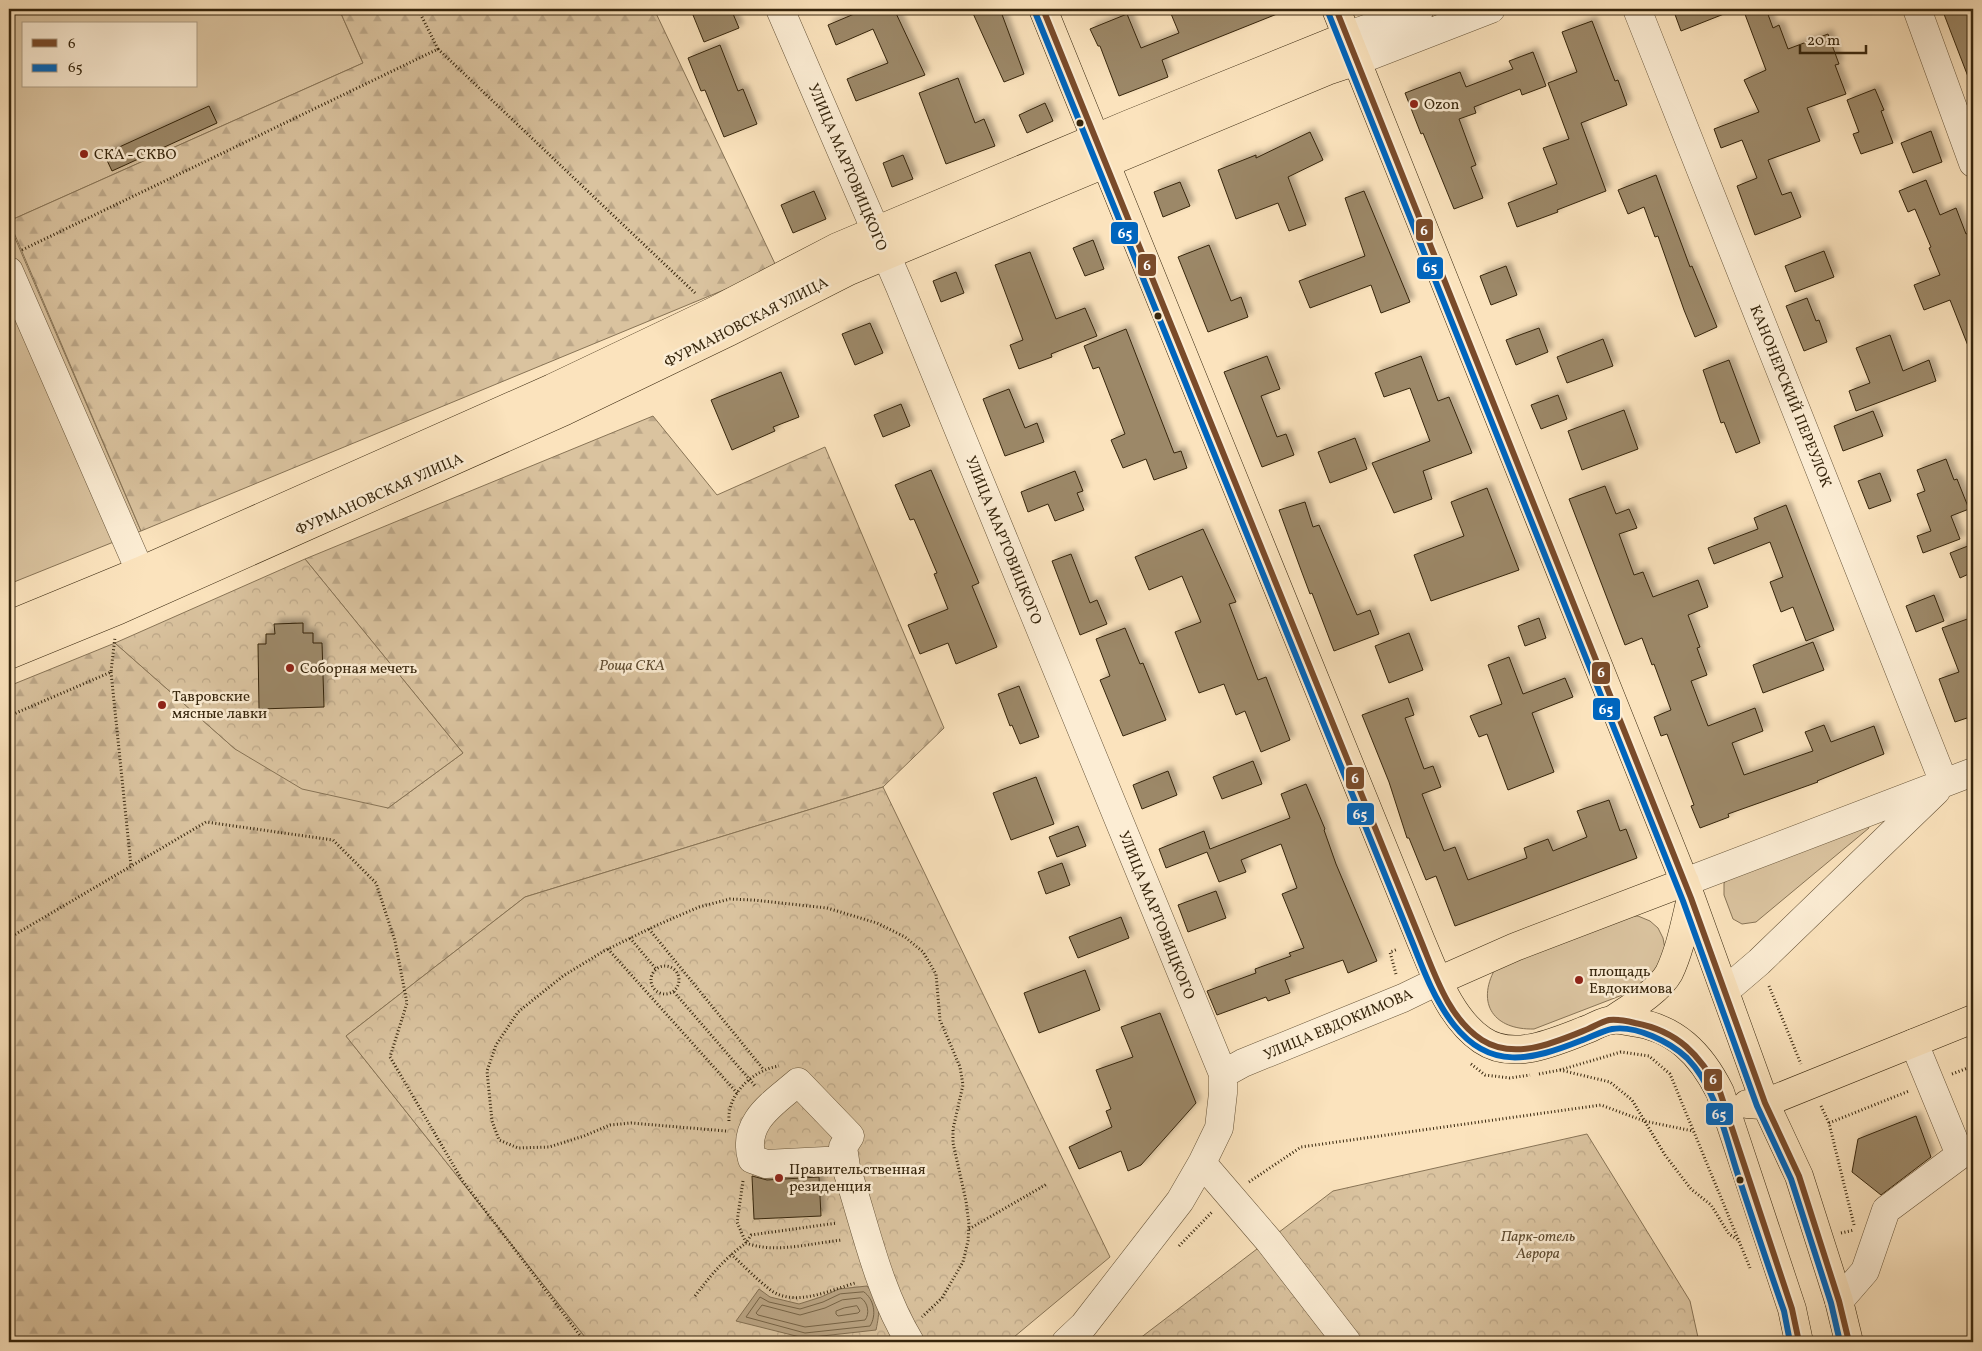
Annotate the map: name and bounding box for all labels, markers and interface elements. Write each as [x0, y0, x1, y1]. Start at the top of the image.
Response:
legend [22, 22, 198, 88]
scale bar [1800, 22, 1866, 54]
text: 20 m [1807, 31, 1840, 52]
text: 6 [68, 34, 76, 55]
text: 65 [68, 58, 83, 79]
street label: УЛИЦА МАРТОВИЦКОГО [802, 81, 891, 255]
place label: Ozon [1424, 95, 1459, 116]
marker: Ozon [1408, 98, 1420, 110]
unlabelled marker [1075, 118, 1085, 128]
place label: СКА - СКВО [94, 145, 177, 166]
marker: СКА - СКВО [78, 148, 90, 160]
line badge: 6 [1415, 218, 1434, 242]
line badge: 65 [1110, 221, 1139, 245]
text: 6 [1420, 222, 1428, 241]
text: 65 [1118, 225, 1132, 244]
line badge: 6 [1137, 253, 1157, 277]
line badge: 65 [1416, 256, 1444, 280]
text: 6 [1143, 257, 1151, 276]
text: 65 [1423, 259, 1437, 278]
street label: ФУРМАНОВСКАЯ УЛИЦА [661, 273, 833, 374]
street label: КАНОНЕРСКИЙ ПЕРЕУЛОК [1743, 302, 1836, 491]
unlabelled marker [1153, 311, 1163, 321]
street label: ФУРМАНОВСКАЯ УЛИЦА [292, 449, 467, 542]
street label: УЛИЦА МАРТОВИЦКОГО [959, 453, 1046, 628]
park label: Роща СКА [599, 656, 665, 677]
place label: Соборная мечеть [300, 659, 417, 680]
line badge: 6 [1591, 661, 1611, 685]
marker: Соборная мечеть [284, 662, 296, 674]
text: 6 [1597, 664, 1605, 683]
place label: Тавровские мясные лавки [172, 687, 267, 725]
line badge: 65 [1592, 697, 1621, 721]
marker: Тавровские мясные лавки [156, 699, 168, 711]
text: 65 [1599, 701, 1613, 720]
line badge: 6 [1345, 766, 1365, 790]
text: 6 [1351, 770, 1359, 789]
line badge: 65 [1346, 802, 1375, 826]
text: 65 [1353, 806, 1367, 825]
street label: УЛИЦА МАРТОВИЦКОГО [1112, 828, 1199, 1003]
place label: площадь Евдокимова [1589, 962, 1673, 1000]
marker: площадь Евдокимова [1573, 974, 1585, 986]
street label: УЛИЦА ЕВДОКИМОВА [1261, 984, 1417, 1066]
line badge: 6 [1703, 1068, 1723, 1092]
text: 6 [1709, 1071, 1717, 1090]
line badge: 65 [1705, 1102, 1734, 1126]
text: 65 [1712, 1106, 1726, 1125]
place label: Правительственная резиденция [789, 1160, 926, 1198]
marker: Правительственная резиденция [773, 1172, 785, 1184]
unlabelled marker [1735, 1175, 1745, 1185]
park label: Парк-отель Аврора [1501, 1227, 1575, 1265]

